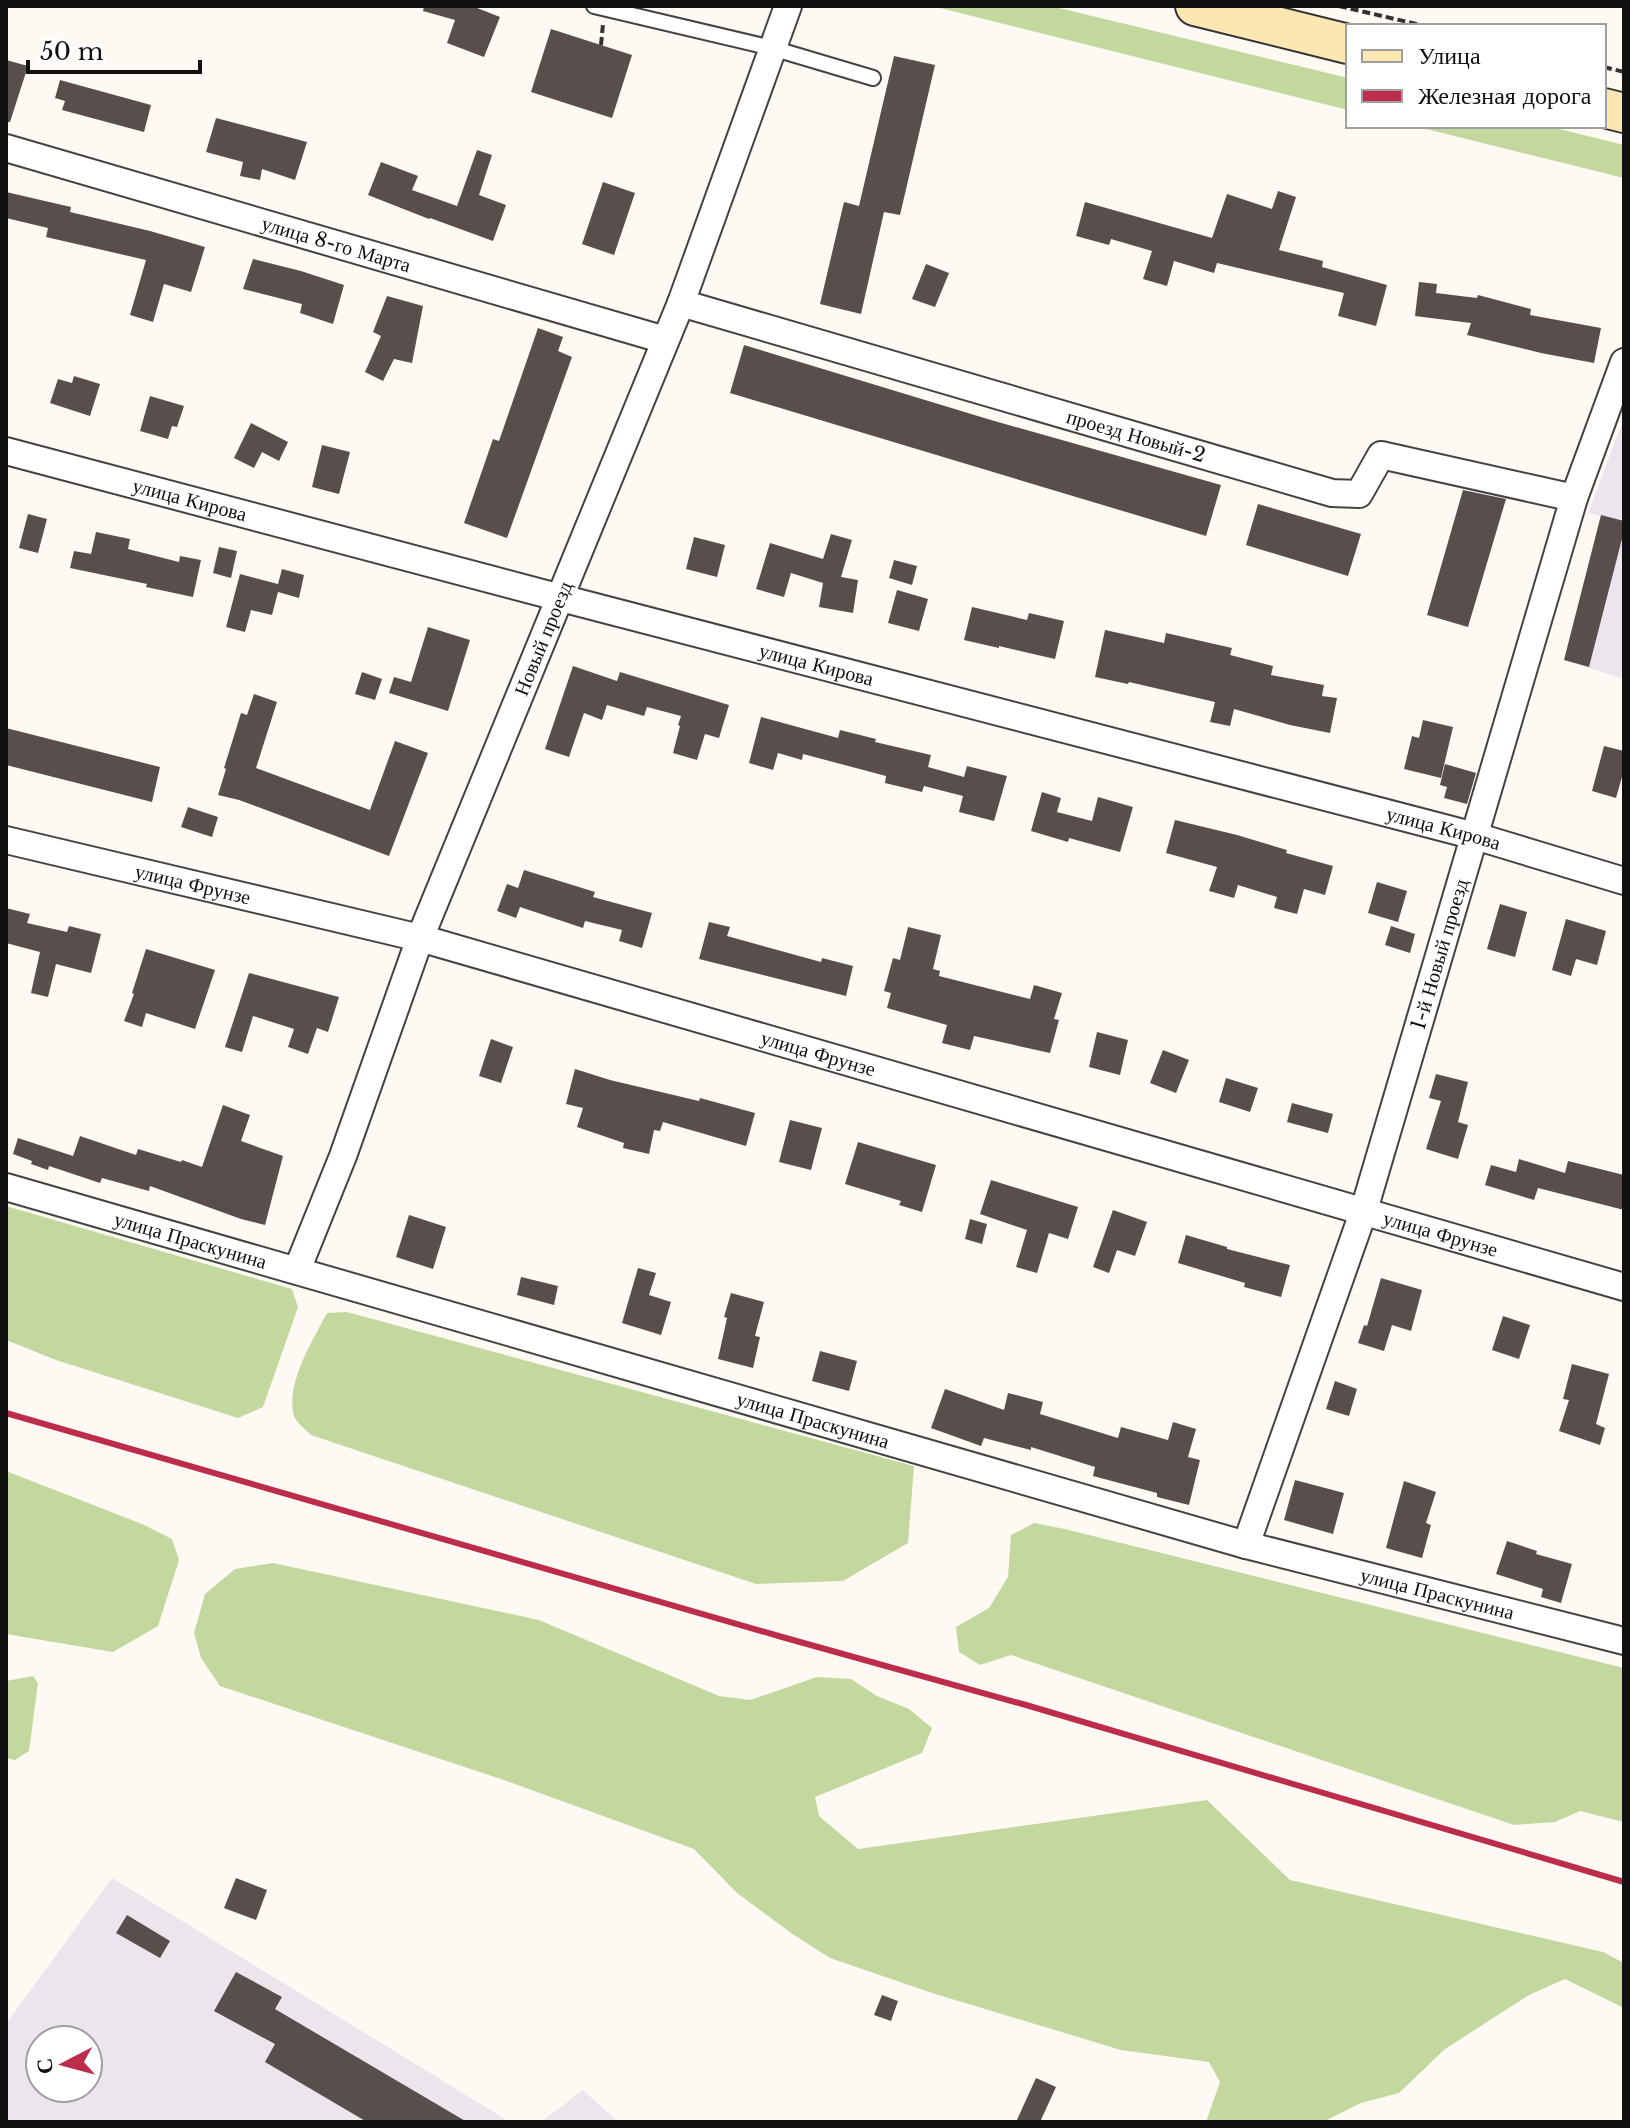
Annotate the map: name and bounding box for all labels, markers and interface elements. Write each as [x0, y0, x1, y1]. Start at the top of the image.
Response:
scale bar [28, 24, 200, 74]
legend [1346, 24, 1606, 128]
text: 50 m [40, 37, 104, 66]
text: Улица [1418, 41, 1481, 70]
text: Железная дорога [1418, 81, 1592, 110]
street label: улица 8-го Марта [259, 211, 414, 277]
street label: проезд Новый-2 [1064, 404, 1208, 467]
street label: улица Кирова [130, 473, 250, 526]
street label: Новый проезд [509, 578, 577, 699]
street label: улица Кирова [757, 638, 876, 691]
street label: улица Кирова [1384, 801, 1503, 855]
street label: улица Фрунзе [133, 859, 253, 910]
street label: 1-й Новый проезд [1406, 876, 1473, 1032]
street label: улица Фрунзе [758, 1025, 878, 1081]
street label: улица Фрунзе [1380, 1206, 1501, 1262]
street label: улица Праскунина [111, 1207, 270, 1274]
street label: улица Праскунина [734, 1387, 892, 1453]
street label: улица Праскунина [1358, 1563, 1517, 1625]
north arrow [24, 2024, 104, 2104]
text: С [30, 2057, 59, 2075]

